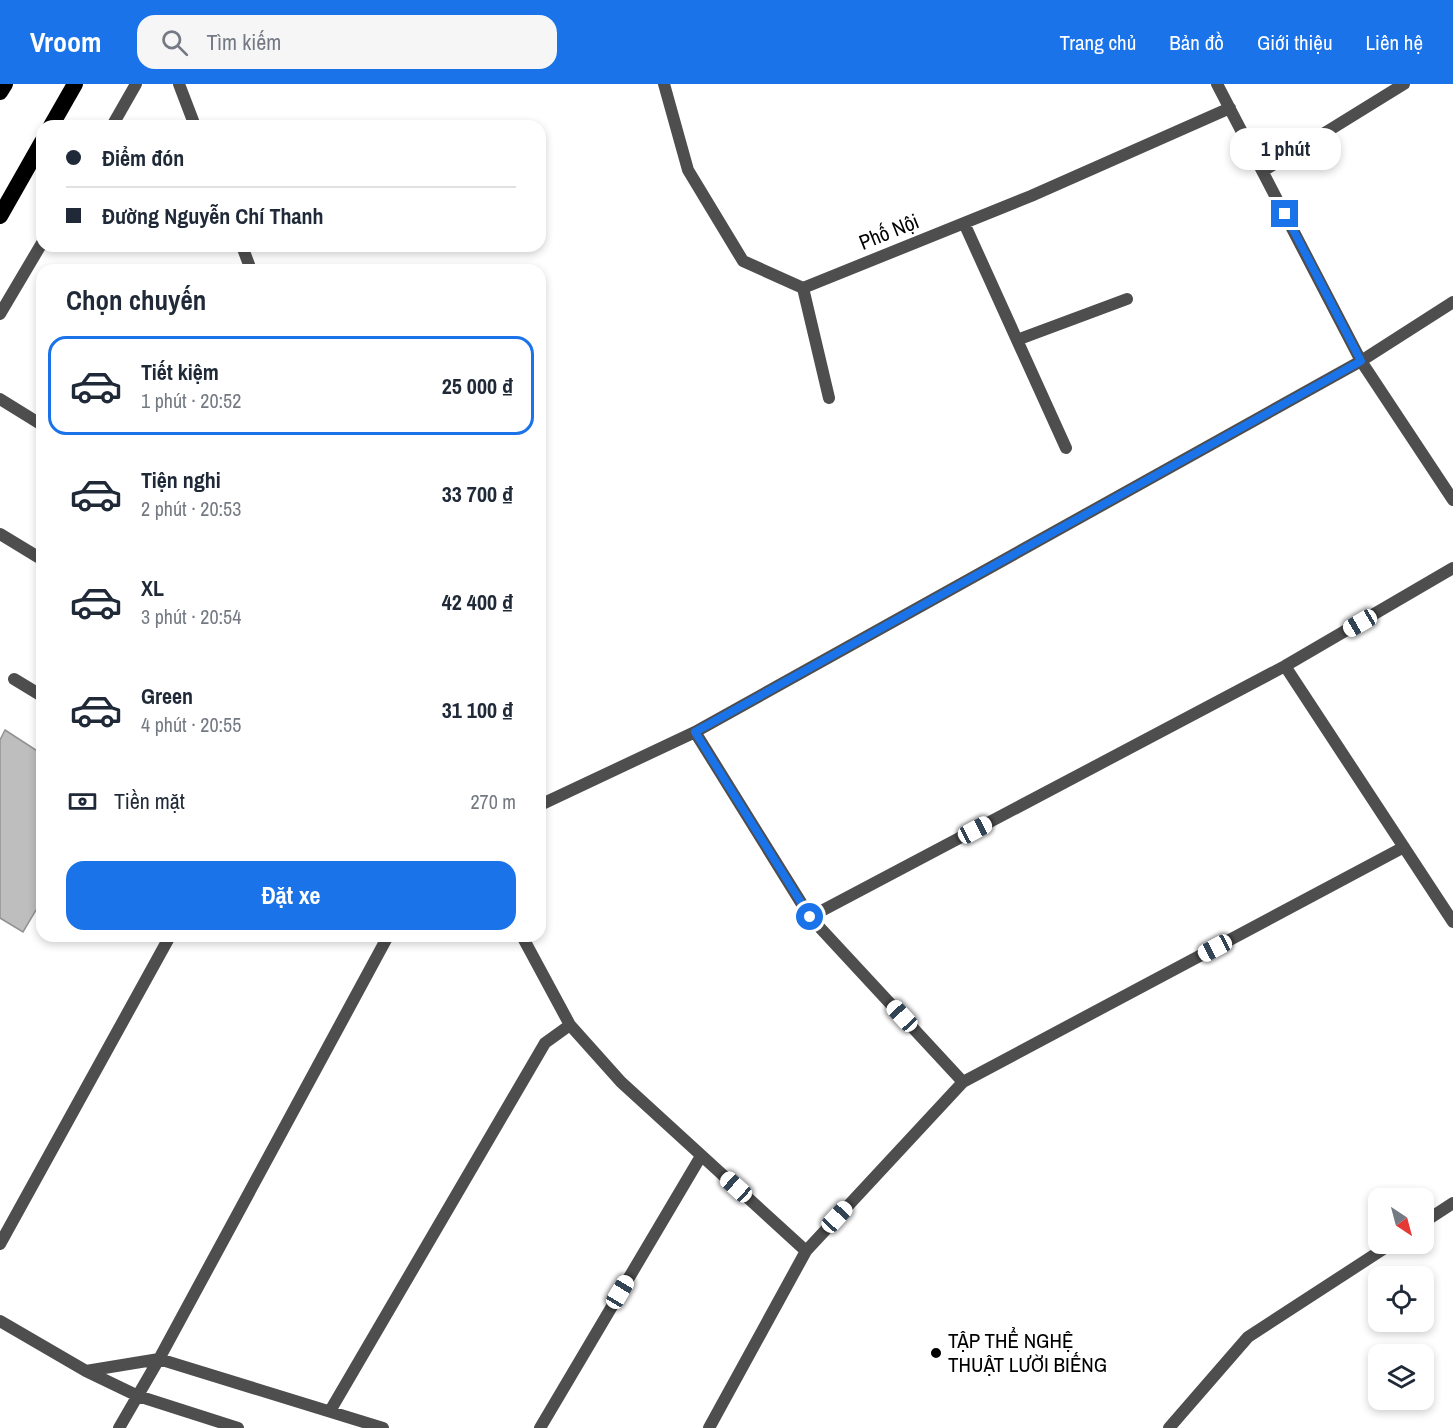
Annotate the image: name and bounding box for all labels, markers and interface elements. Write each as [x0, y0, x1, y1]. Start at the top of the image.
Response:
search box [137, 15, 557, 69]
text: Vroom [30, 23, 101, 61]
icon: search [158, 26, 191, 59]
text: Tìm kiếm [206, 27, 281, 57]
text: Trang chủ [1059, 28, 1136, 57]
text: Bản đồ [1169, 28, 1224, 57]
text: Giới thiệu [1257, 28, 1333, 57]
text: Liên hệ [1366, 28, 1423, 57]
callout: 1 phút [1230, 127, 1340, 169]
text: 1 phút [1261, 135, 1310, 162]
text: Điểm đón [102, 143, 184, 173]
route end [1271, 200, 1298, 227]
text: Đường Nguyễn Chí Thanh [102, 201, 324, 231]
street label: Phố Nội [855, 206, 923, 257]
text: Chọn chuyến [66, 282, 206, 318]
text: Tiết kiệm [141, 357, 219, 387]
icon: car [69, 359, 123, 413]
text: 25 000 ₫ [442, 371, 513, 401]
text: 1 phút · 20:52 [141, 387, 241, 414]
text: Tiện nghi [141, 465, 221, 495]
icon: car [69, 467, 123, 521]
text: 33 700 ₫ [442, 479, 513, 509]
text: 2 phút · 20:53 [141, 495, 241, 522]
text: XL [141, 573, 164, 603]
icon: car [69, 575, 123, 629]
text: 42 400 ₫ [442, 587, 513, 617]
text: 3 phút · 20:54 [141, 603, 241, 630]
car [1340, 606, 1380, 640]
text: Green [141, 681, 193, 711]
icon: car [69, 683, 123, 737]
text: 31 100 ₫ [442, 695, 513, 725]
text: 4 phút · 20:55 [141, 711, 241, 738]
icon: cash [66, 785, 99, 818]
text: Tiền mặt [114, 786, 185, 816]
text: 270 m [470, 788, 516, 815]
car [955, 814, 995, 846]
button: Đặt xe [66, 861, 516, 930]
route start [796, 903, 823, 930]
car [1195, 932, 1235, 964]
car [883, 997, 921, 1035]
car [717, 1168, 755, 1206]
north arrow [1368, 1188, 1434, 1254]
map controls [1368, 1188, 1434, 1410]
car [818, 1198, 856, 1236]
button: locate [1368, 1266, 1434, 1332]
car [603, 1272, 637, 1312]
place label: TẬP THỂ NGHỆ THUẬT LƯỜI BIẾNG [948, 1326, 1107, 1379]
button: layers [1368, 1344, 1434, 1410]
marker: TẬP THỂ NGHỆ THUẬT LƯỜI BIẾNG [929, 1346, 943, 1360]

